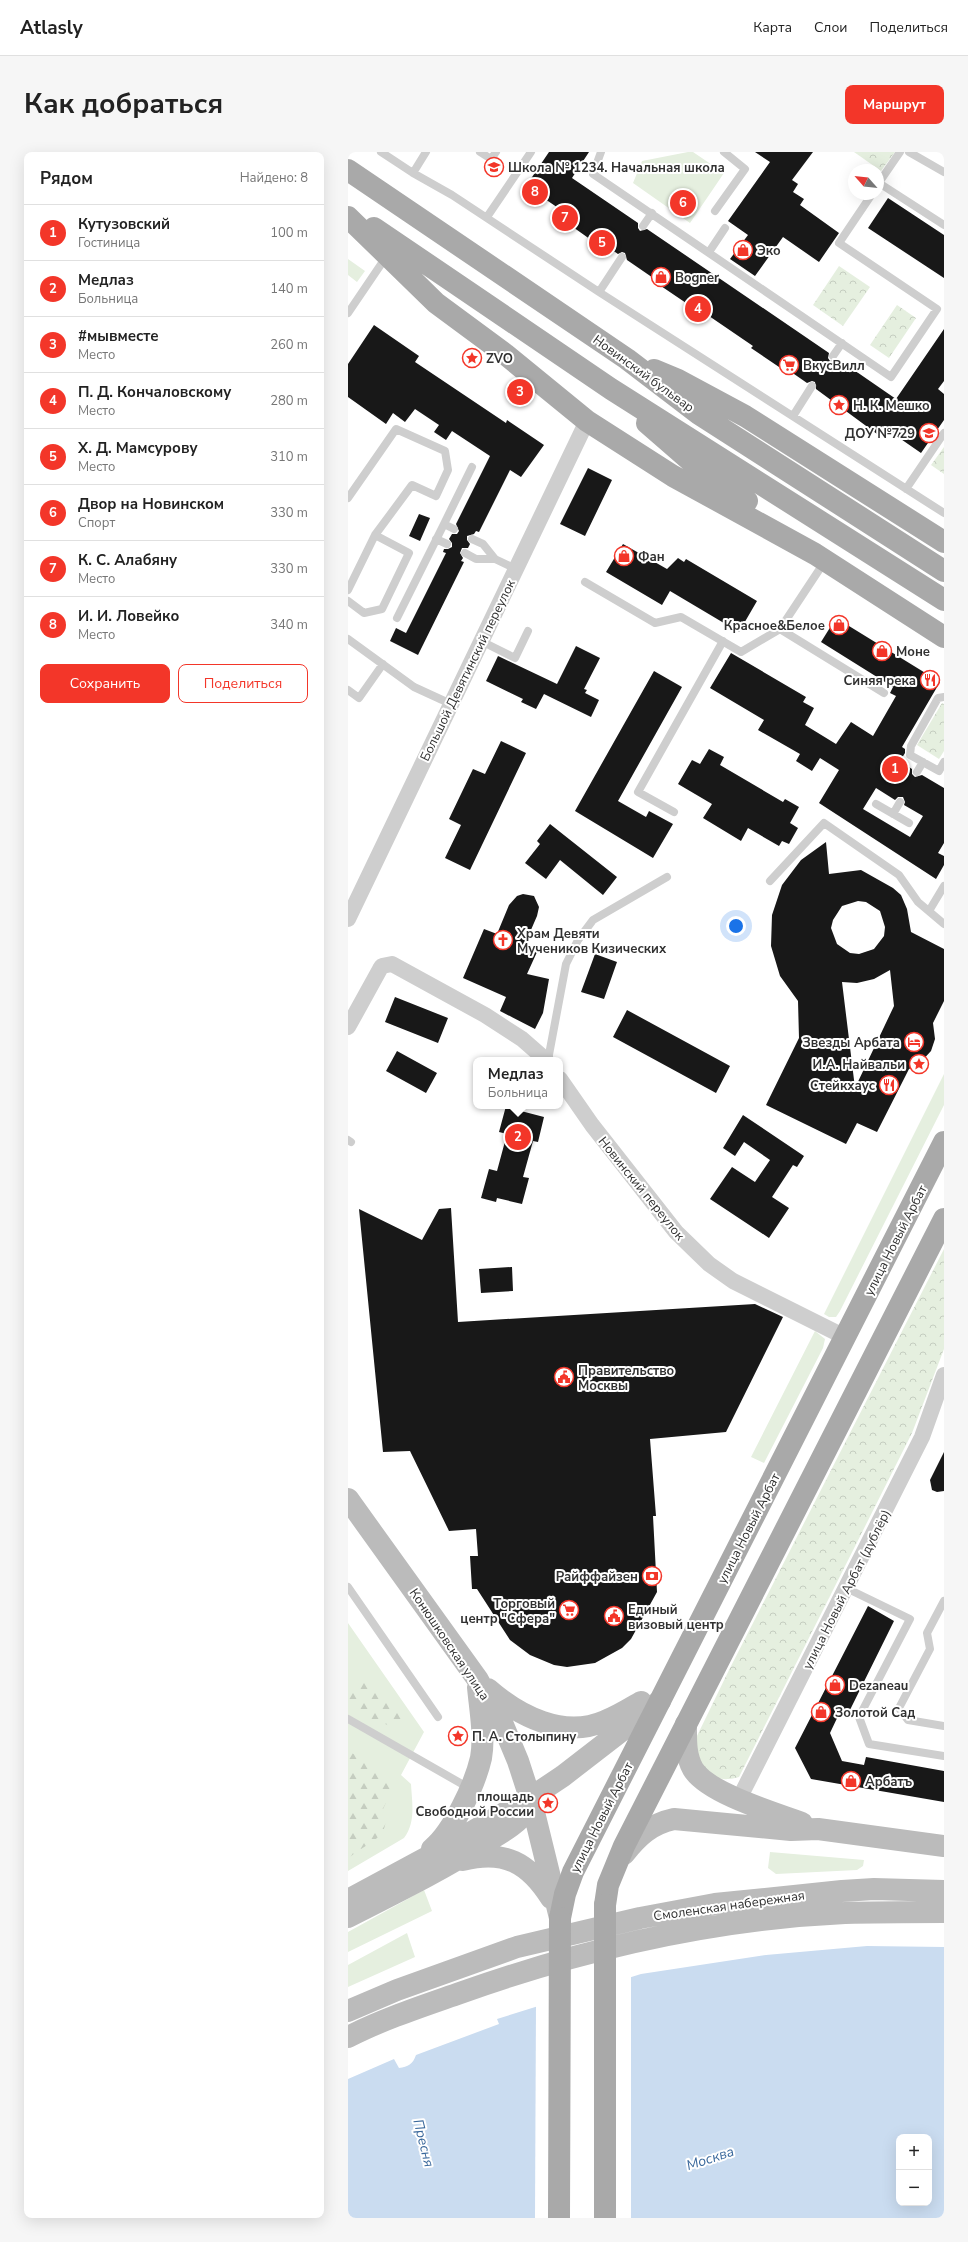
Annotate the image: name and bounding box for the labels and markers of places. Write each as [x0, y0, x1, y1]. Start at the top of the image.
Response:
school or university icon: Школа № 1234. Начальная школа [483, 156, 505, 178]
place label: Школа № 1234. Начальная школа [508, 159, 725, 177]
pin: 8 [522, 177, 548, 207]
pin: 6 [670, 188, 696, 218]
pin: 7 [552, 203, 578, 233]
pin: 5 [589, 228, 615, 258]
shop icon: Эко [732, 239, 754, 261]
place label: Эко [757, 242, 781, 260]
shop icon: Bogner [650, 266, 672, 288]
place label: Bogner [675, 269, 720, 287]
pin: 4 [685, 294, 711, 324]
place icon: ZVO [461, 347, 483, 369]
place label: ZVO [486, 350, 513, 368]
supermarket icon: ВкусВилл [778, 354, 800, 376]
place label: ВкусВилл [803, 357, 865, 375]
pin: 3 [507, 377, 533, 407]
place icon: Н. К. Мешко [828, 394, 850, 416]
place label: Н. К. Мешко [853, 397, 930, 415]
school or university icon: ДОУ №729 [918, 422, 940, 444]
place label: ДОУ №729 [845, 425, 915, 443]
shop icon: Фан [613, 545, 635, 567]
place label: Фан [638, 548, 665, 566]
shop icon: Красное&Белое [828, 614, 850, 636]
place label: Красное&Белое [724, 617, 825, 635]
shop icon: Моне [871, 640, 893, 662]
place label: Моне [896, 643, 930, 661]
restaurant icon: Синяя река [919, 669, 941, 691]
place label: Синяя река [844, 672, 916, 690]
pin: 1 [882, 754, 908, 784]
place label: Храм Девяти Мучеников Кизических [516, 925, 667, 958]
church icon: Храм Девяти Мучеников Кизических [492, 929, 514, 951]
hotel icon: Звезды Арбата [903, 1031, 925, 1053]
place label: Звезды Арбата [803, 1034, 900, 1052]
place icon: И.А. Найвальи [908, 1053, 930, 1075]
place label: И.А. Найвальи [812, 1056, 905, 1074]
restaurant icon: Стейкхаус [878, 1074, 900, 1096]
place label: Стейкхаус [810, 1077, 876, 1095]
pin: 2 [505, 1122, 531, 1152]
place label: Правительство Москвы [578, 1362, 675, 1395]
public building icon: Правительство Москвы [553, 1366, 575, 1388]
bank icon: Райффайзен [641, 1565, 663, 1587]
place label: Райффайзен [556, 1568, 638, 1586]
place label: Торговый центр "Сфера" [460, 1595, 555, 1628]
supermarket icon: Торговый центр "Сфера" [558, 1599, 580, 1621]
place label: Единый визовый центр [628, 1601, 724, 1634]
public building icon: Единый визовый центр [603, 1605, 625, 1627]
shop icon: Dezaneau [824, 1674, 846, 1696]
place label: Dezaneau [849, 1677, 908, 1695]
shop icon: Золотой Сад [810, 1701, 832, 1723]
place label: Золотой Сад [835, 1704, 915, 1722]
place icon: П. А. Столыпину [447, 1725, 469, 1747]
place label: П. А. Столыпину [472, 1728, 576, 1746]
shop icon: Арбатъ [840, 1770, 862, 1792]
place label: Арбатъ [865, 1773, 912, 1791]
place label: площадь Свободной России [416, 1788, 534, 1821]
place icon: площадь Свободной России [537, 1792, 559, 1814]

